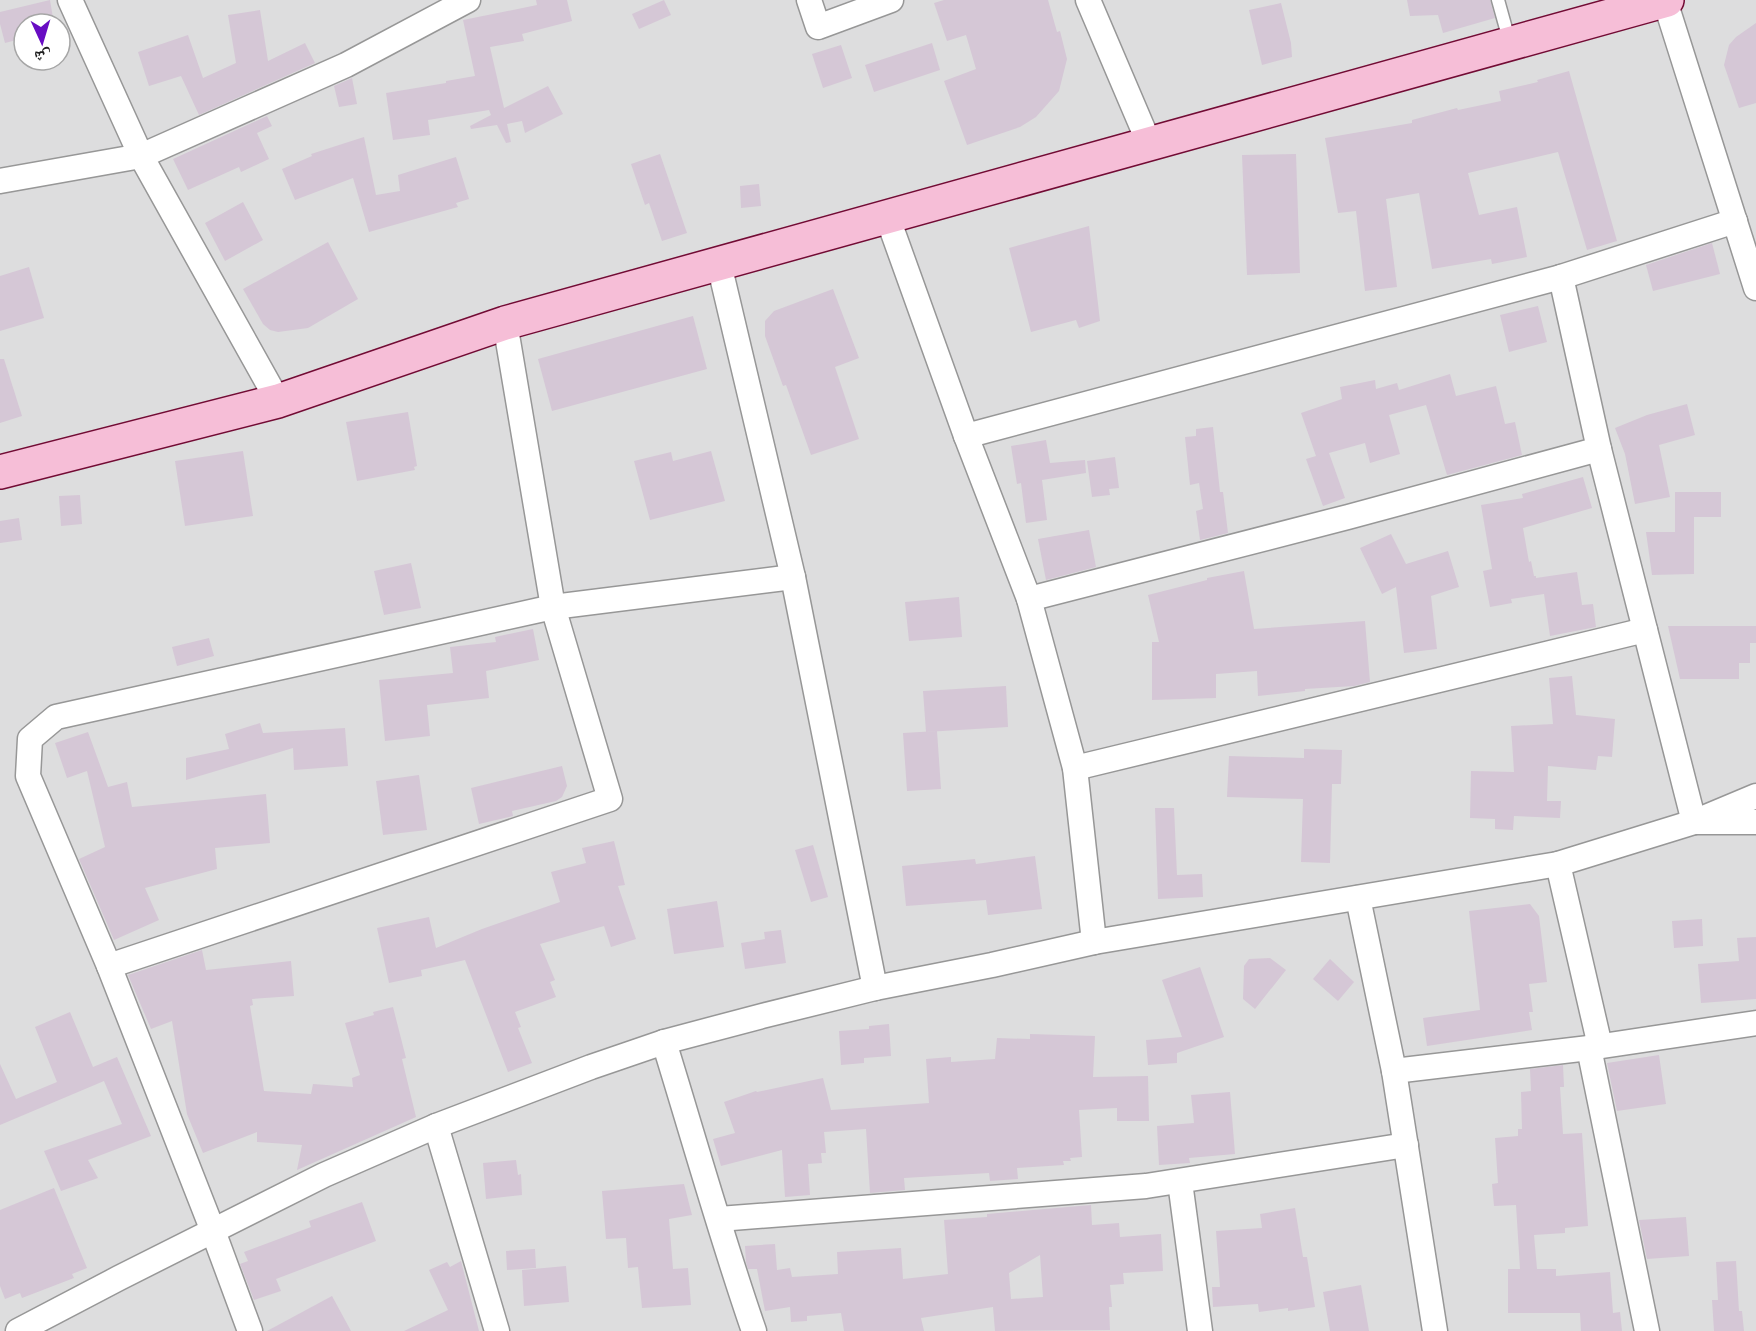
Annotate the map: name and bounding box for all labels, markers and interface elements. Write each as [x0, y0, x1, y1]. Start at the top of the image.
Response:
north arrow [12, 12, 72, 72]
text: ش [34, 45, 52, 67]

